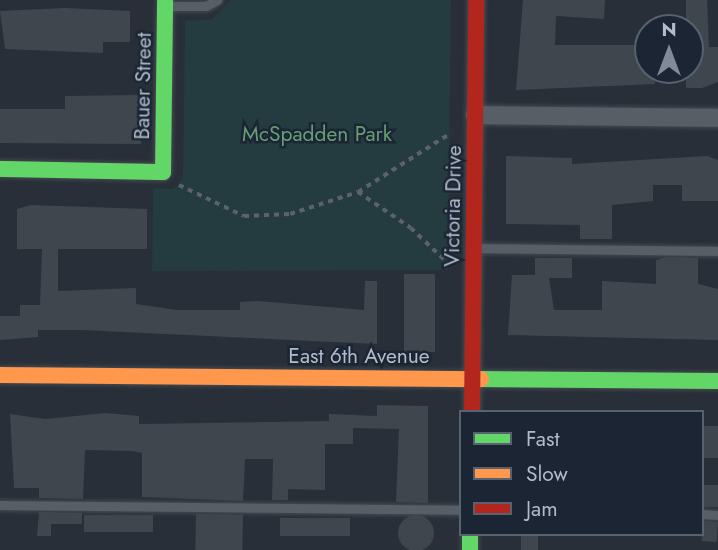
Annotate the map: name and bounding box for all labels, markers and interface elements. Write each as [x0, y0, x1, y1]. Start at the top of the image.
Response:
north arrow [634, 14, 704, 84]
text: N [661, 16, 677, 43]
street label: Bauer Street [129, 32, 157, 140]
park label: McSpadden Park [242, 121, 392, 147]
street label: Victoria Drive [439, 145, 467, 267]
street label: East 6th Avenue [288, 343, 430, 369]
legend [459, 410, 704, 536]
text: Fast [526, 424, 559, 454]
text: Slow [526, 459, 568, 489]
text: Jam [526, 494, 558, 524]

